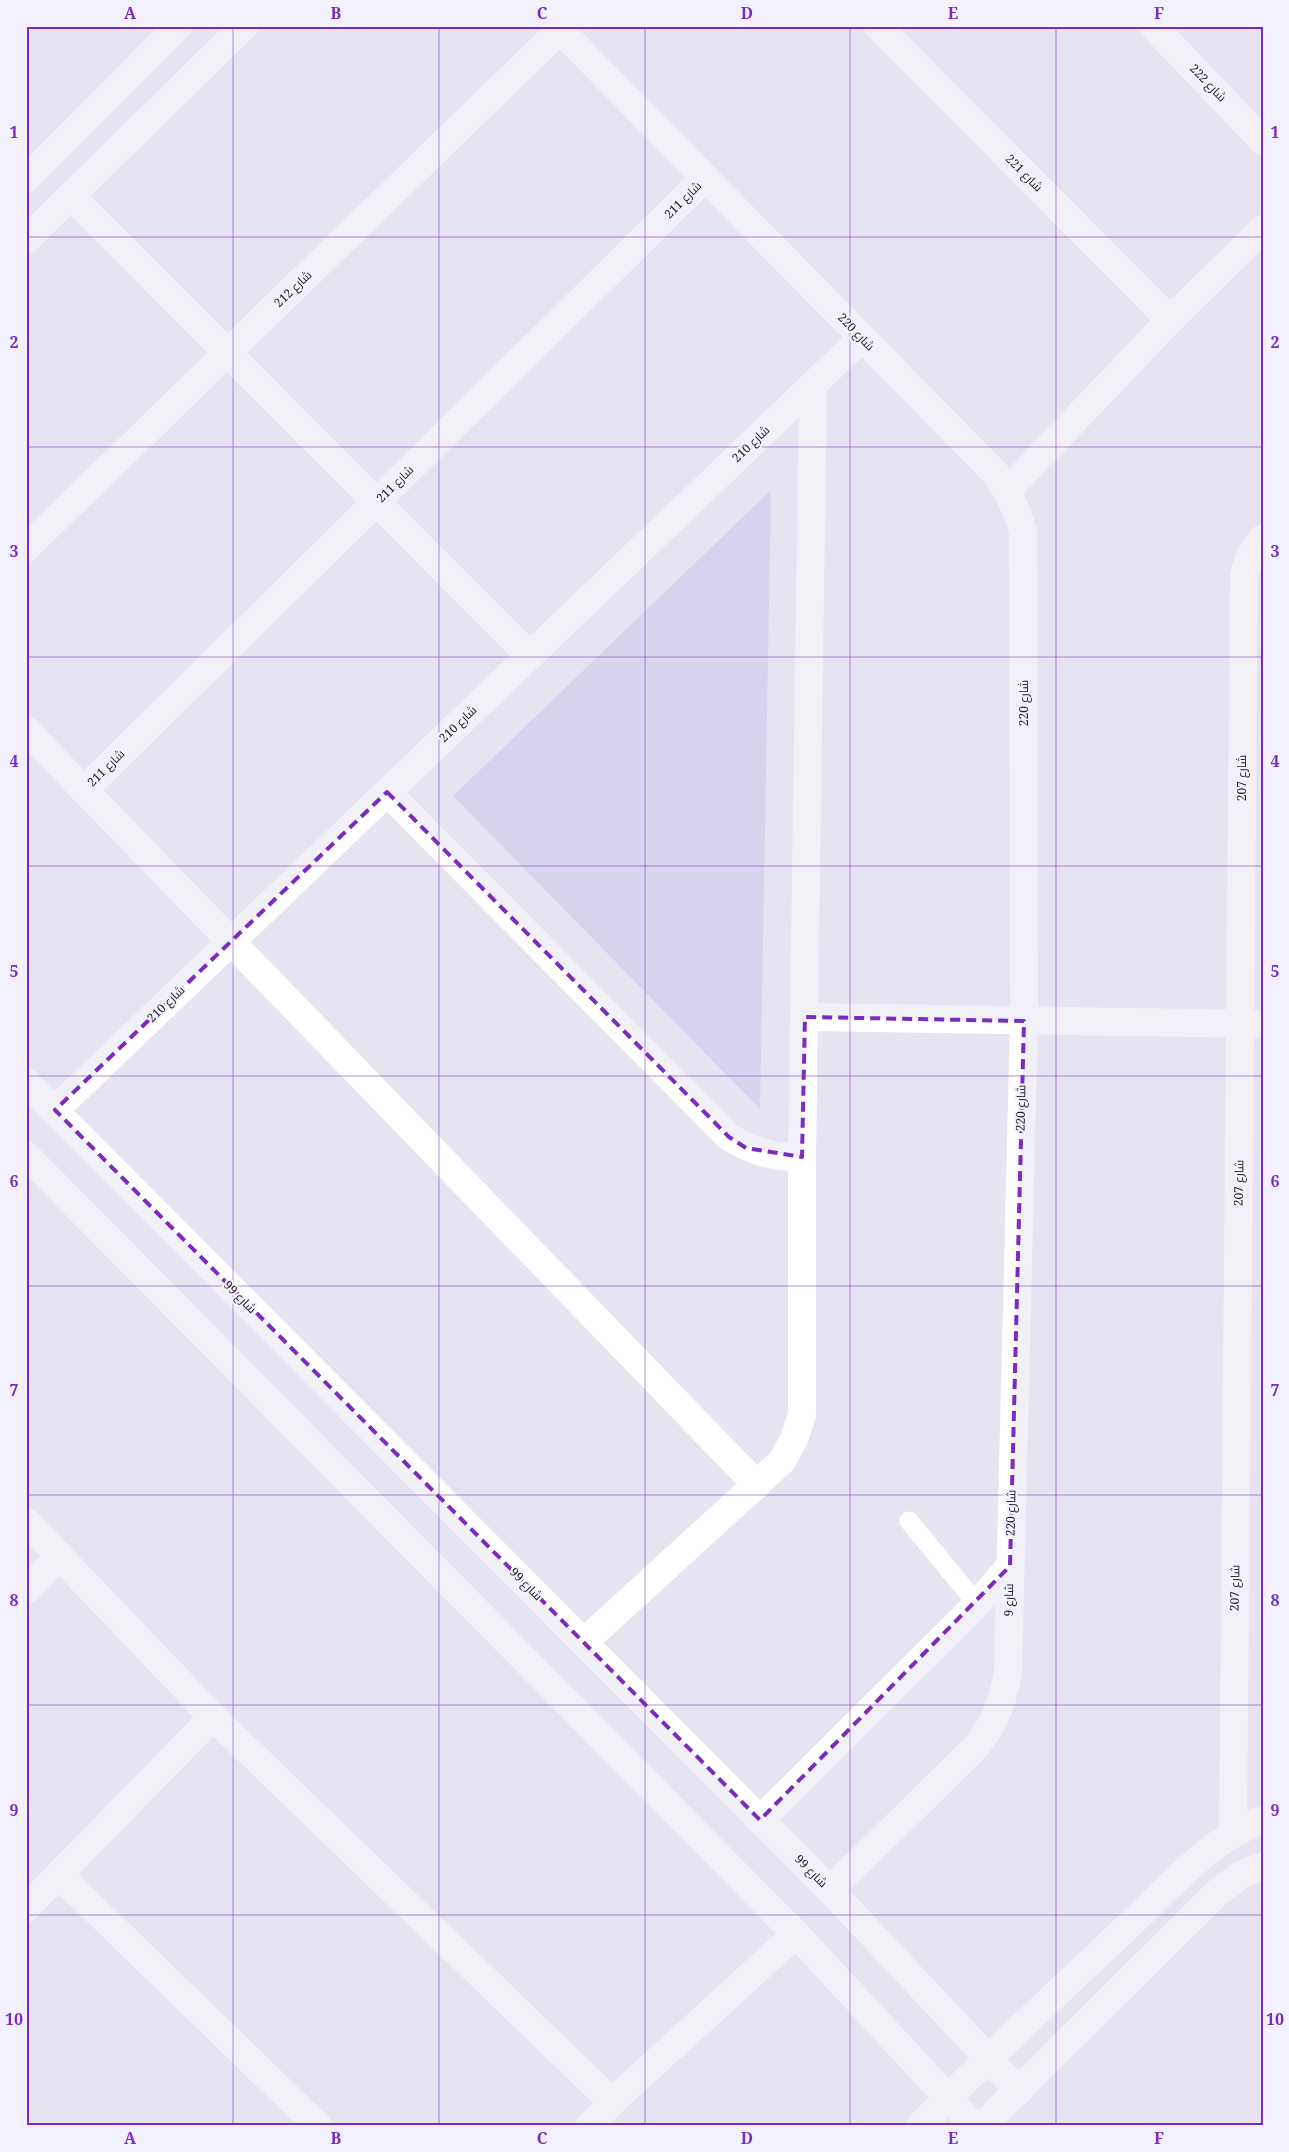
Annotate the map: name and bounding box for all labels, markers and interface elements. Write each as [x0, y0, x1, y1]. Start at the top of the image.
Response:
text: A [124, 2, 137, 24]
text: B [331, 2, 342, 24]
text: C [537, 2, 548, 24]
text: D [741, 2, 753, 24]
text: E [948, 2, 958, 24]
text: F [1154, 2, 1164, 24]
street label: شارع 222 [1186, 60, 1231, 105]
text: 1 [9, 121, 19, 143]
text: 1 [1270, 121, 1280, 143]
street label: شارع 221 [1002, 150, 1047, 195]
street label: شارع 211 [660, 177, 705, 222]
street label: شارع 212 [270, 266, 315, 311]
street label: شارع 220 [834, 309, 879, 354]
text: 2 [9, 331, 19, 353]
text: 2 [1270, 331, 1280, 353]
street label: شارع 210 [728, 421, 773, 466]
street label: شارع 211 [372, 461, 417, 506]
text: 3 [9, 540, 19, 562]
text: 3 [1270, 540, 1280, 562]
street label: شارع 220 [1015, 680, 1032, 726]
street label: شارع 210 [435, 701, 480, 746]
street label: شارع 211 [83, 745, 128, 790]
text: 4 [9, 750, 19, 772]
text: 4 [1270, 750, 1280, 772]
street label: شارع 207 [1233, 755, 1250, 801]
text: 5 [9, 960, 19, 982]
text: 5 [1270, 960, 1280, 982]
street label: شارع 210 [143, 981, 188, 1026]
street label: شارع 220 [1012, 1085, 1029, 1131]
street label: شارع 207 [1230, 1160, 1247, 1206]
text: 6 [9, 1170, 19, 1192]
text: 6 [1270, 1170, 1280, 1192]
street label: شارع 99 [220, 1277, 260, 1317]
text: 7 [9, 1379, 19, 1401]
text: 7 [1270, 1379, 1280, 1401]
street label: شارع 220 [1002, 1490, 1019, 1536]
street label: شارع 99 [506, 1564, 546, 1604]
street label: شارع 207 [1226, 1565, 1243, 1611]
street label: شارع 9 [1000, 1583, 1017, 1617]
text: 8 [9, 1589, 19, 1611]
text: 8 [1270, 1589, 1280, 1611]
text: 9 [9, 1799, 19, 1821]
text: 9 [1270, 1799, 1280, 1821]
street label: شارع 99 [791, 1851, 831, 1891]
text: 10 [5, 2008, 23, 2030]
text: 10 [1266, 2008, 1284, 2030]
text: A [124, 2127, 137, 2149]
text: B [331, 2127, 342, 2149]
text: C [537, 2127, 548, 2149]
text: D [741, 2127, 753, 2149]
text: E [948, 2127, 958, 2149]
text: F [1154, 2127, 1164, 2149]

